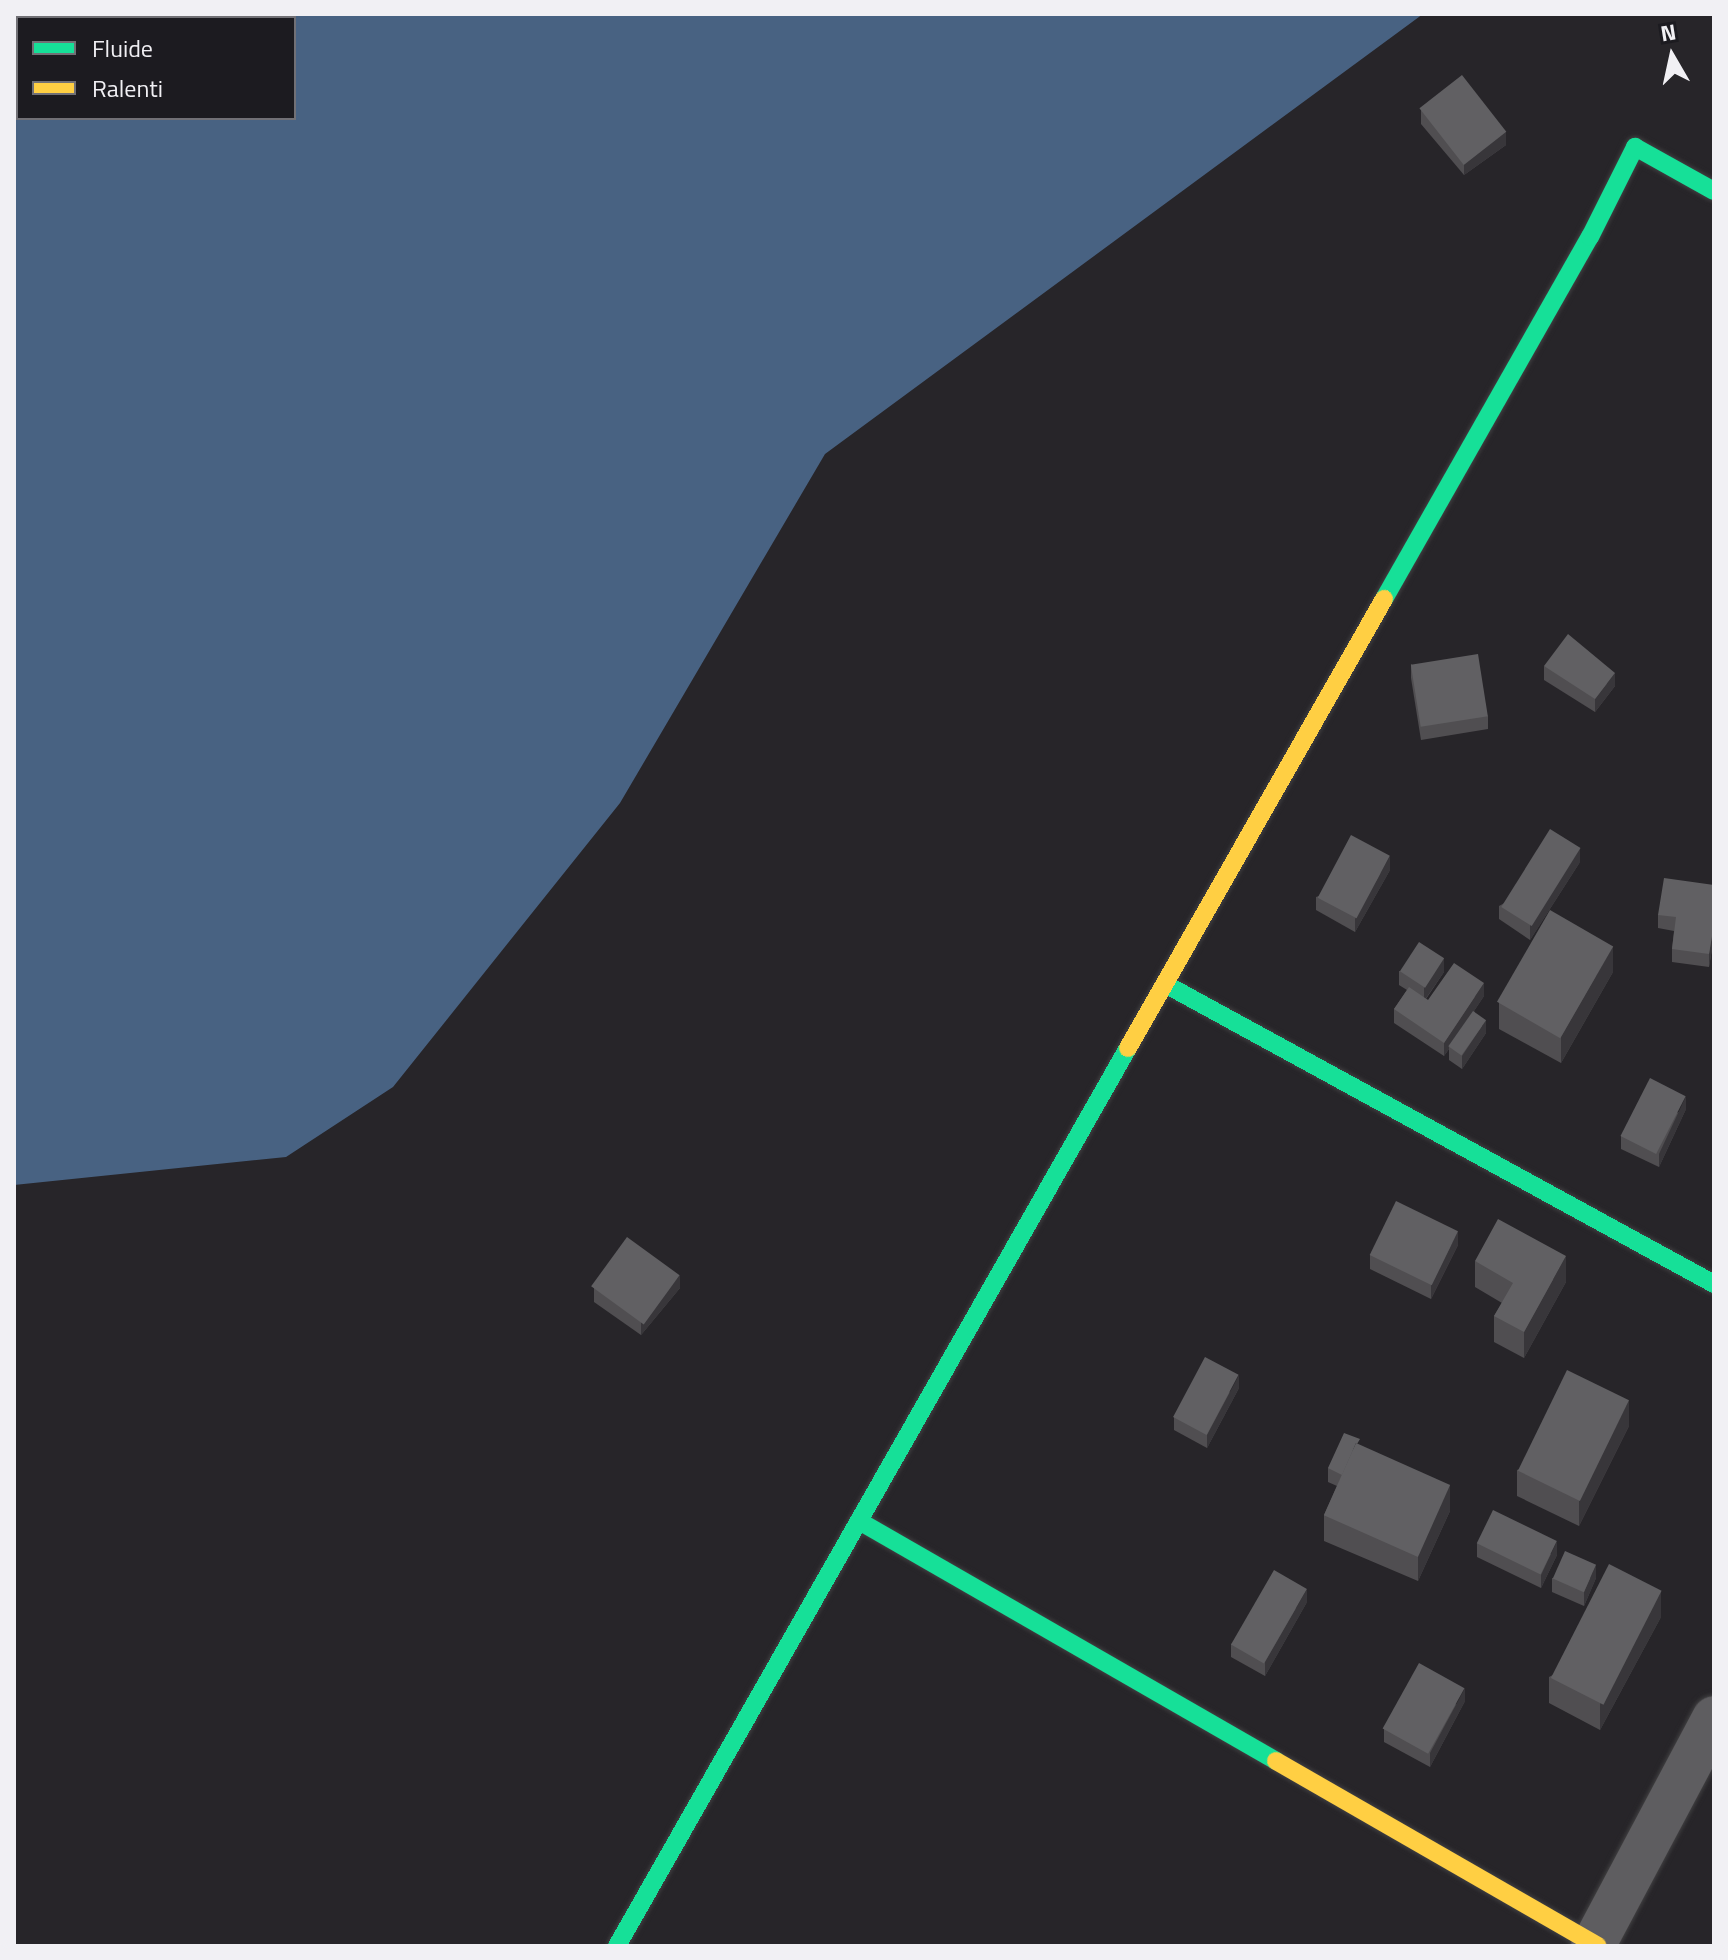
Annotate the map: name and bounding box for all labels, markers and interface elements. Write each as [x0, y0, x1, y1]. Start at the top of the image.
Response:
text: N [1658, 14, 1678, 50]
legend [16, 16, 296, 120]
north arrow [1632, 16, 1712, 96]
text: Fluide [92, 30, 153, 66]
text: Ralenti [92, 70, 163, 106]

